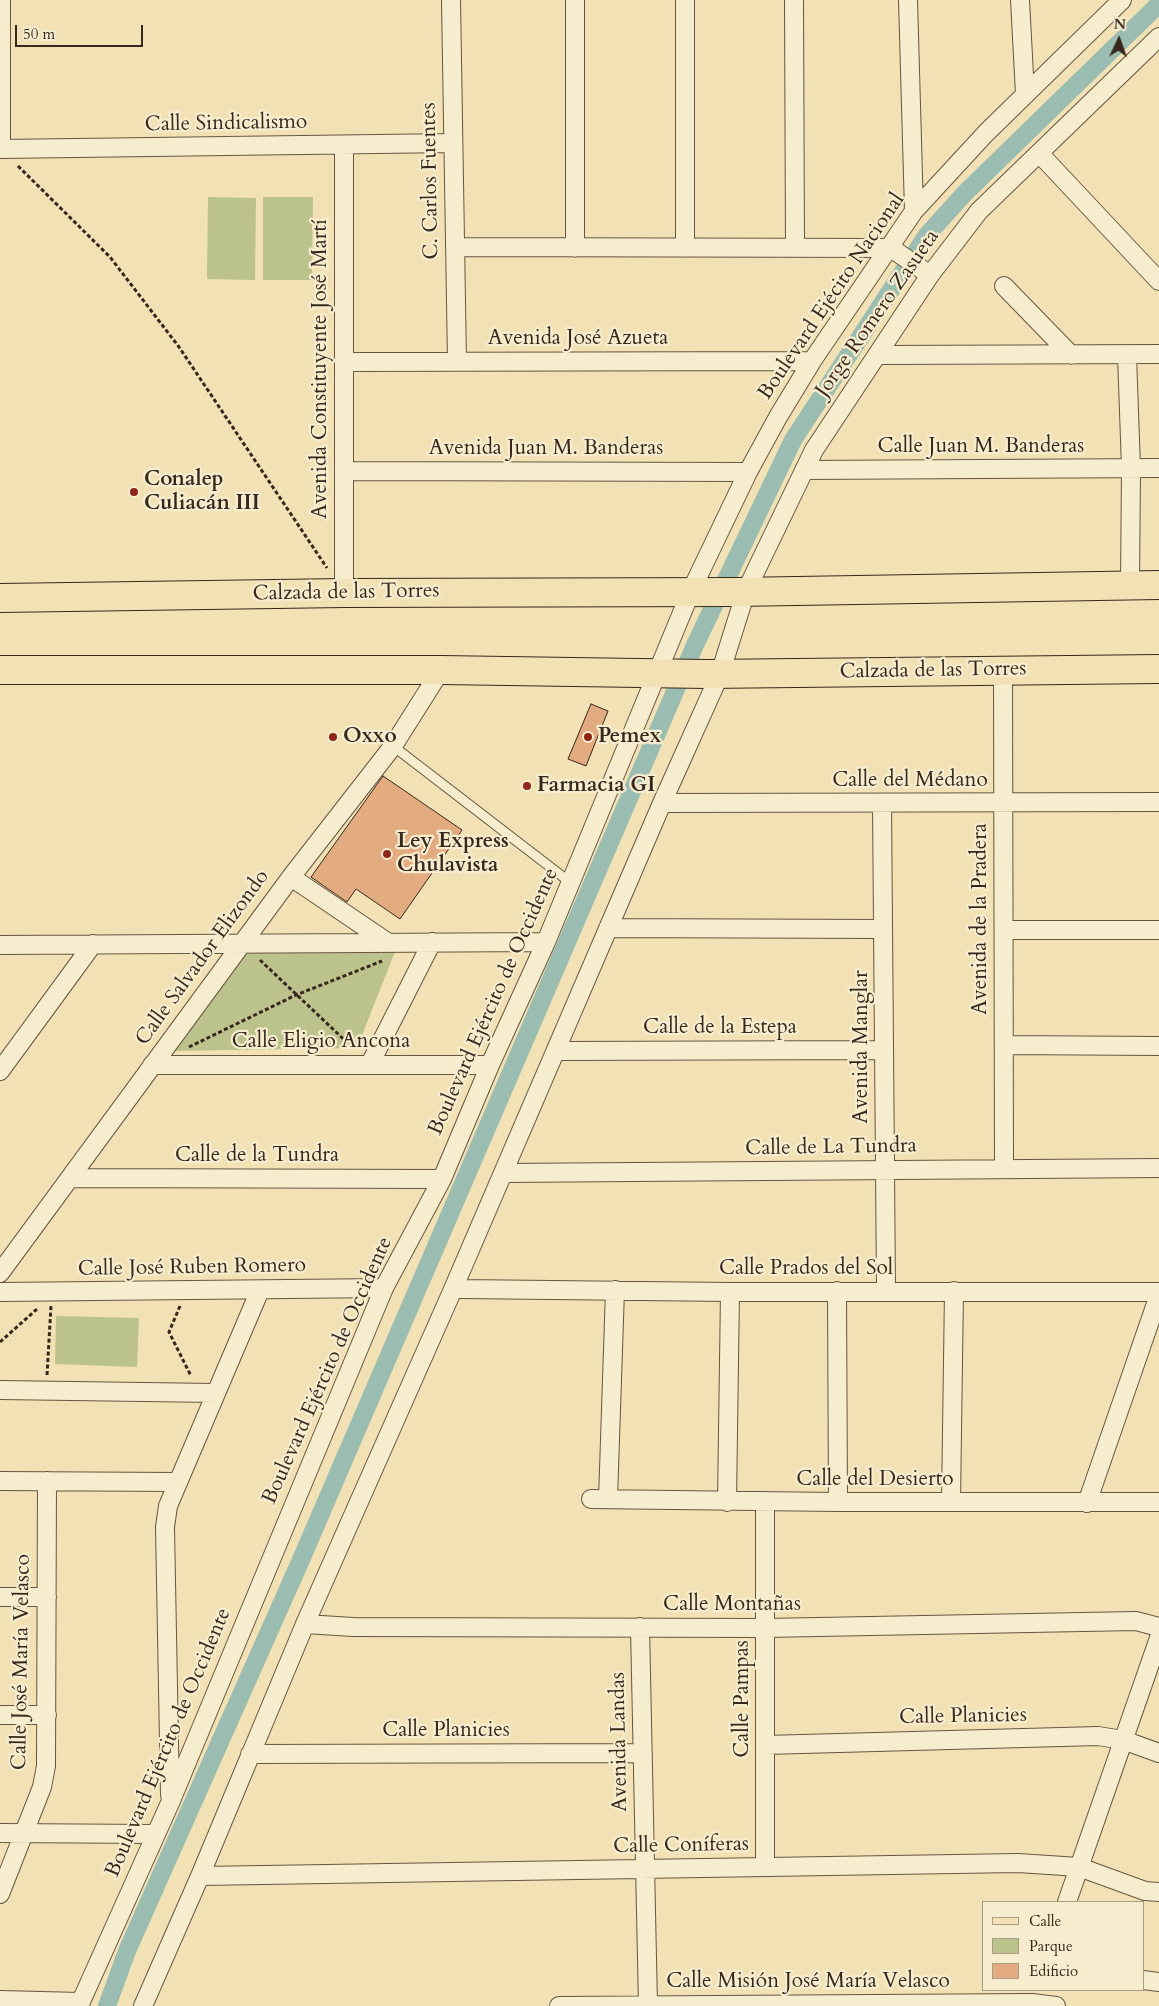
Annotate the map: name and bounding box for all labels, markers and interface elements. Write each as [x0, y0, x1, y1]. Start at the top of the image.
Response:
scale bar [18, 15, 145, 47]
north arrow [1094, 15, 1144, 65]
text: N [1113, 15, 1126, 34]
text: 50 m [23, 24, 55, 44]
street label: C. Carlos Fuentes [417, 102, 445, 260]
street label: Calle Sindicalismo [145, 110, 307, 138]
street label: Boulevard Ejécito Nacional [753, 189, 911, 405]
street label: Avenida Constituyente José Martí [308, 219, 334, 519]
street label: Jorge Romero Zasueta [811, 225, 945, 403]
street label: Avenida José Azueta [488, 326, 668, 352]
street label: Calle Juan M. Banderas [878, 434, 1084, 460]
street label: Avenida Juan M. Banderas [429, 436, 663, 462]
place label: Conalep Culiacán III [144, 467, 260, 517]
marker: Conalep Culiacán III [128, 486, 140, 498]
street label: Calzada de las Torres [252, 579, 440, 607]
street label: Calzada de las Torres [839, 657, 1027, 685]
place label: Oxxo [343, 724, 397, 750]
place label: Pemex [598, 724, 661, 750]
marker: Oxxo [327, 731, 339, 743]
marker: Pemex [582, 731, 594, 743]
street label: Calle del Médano [832, 768, 988, 794]
place label: Farmacia GI [537, 773, 655, 799]
marker: Farmacia GI [521, 780, 533, 792]
street label: Avenida de la Pradera [968, 823, 994, 1015]
place label: Ley Express Chulavista [397, 829, 509, 879]
marker: Ley Express Chulavista [381, 848, 393, 860]
street label: Calle Salvador Elizondo [131, 865, 275, 1051]
street label: Boulevard Ejército de Occidente [424, 865, 564, 1139]
street label: Avenida Manglar [849, 970, 875, 1124]
street label: Calle de la Estepa [643, 1015, 797, 1041]
street label: Calle Eligio Ancona [232, 1029, 410, 1055]
street label: Calle de La Tundra [745, 1134, 917, 1162]
street label: Calle de la Tundra [175, 1143, 339, 1169]
street label: Boulevard Ejército de Occidente [258, 1234, 398, 1508]
street label: Calle José Ruben Romero [78, 1253, 306, 1283]
street label: Calle Prados del Sol [719, 1256, 893, 1282]
street label: Calle del Desierto [796, 1467, 954, 1493]
street label: Calle José María Velasco [8, 1554, 36, 1770]
street label: Calle Montañas [663, 1592, 801, 1618]
street label: Boulevard Ejército de Occidente [101, 1605, 237, 1881]
street label: Calle Pampas [730, 1640, 756, 1758]
street label: Avenida Landas [606, 1672, 634, 1812]
street label: Calle Planicies [899, 1703, 1027, 1731]
street label: Calle Planicies [382, 1718, 510, 1744]
street label: Calle Coníferas [613, 1832, 749, 1860]
legend [982, 1901, 1144, 1991]
text: Calle [1029, 1911, 1061, 1931]
text: Parque [1029, 1936, 1073, 1956]
text: Edificio [1029, 1961, 1078, 1981]
street label: Calle Misión José María Velasco [666, 1969, 950, 1995]

